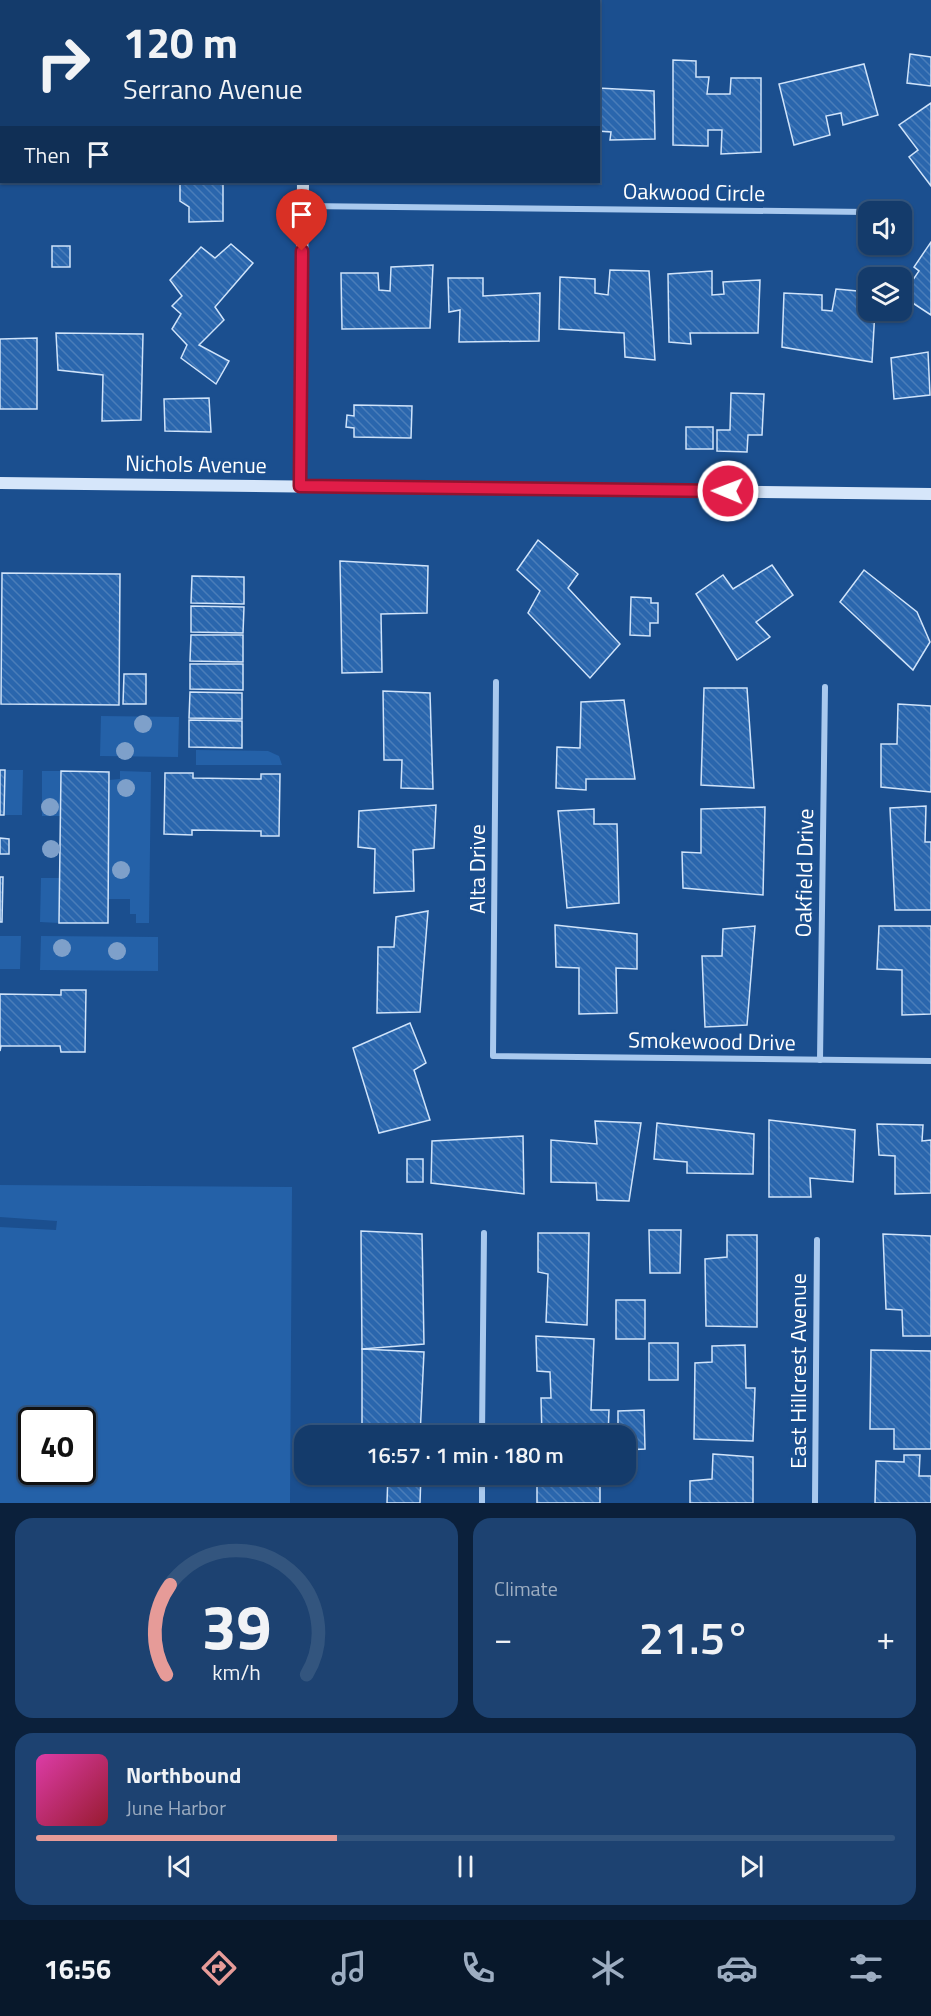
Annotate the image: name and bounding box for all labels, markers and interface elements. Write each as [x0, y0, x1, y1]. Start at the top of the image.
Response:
text: 120 m [123, 10, 238, 74]
icon: right [24, 24, 102, 102]
text: Serrano Avenue [123, 68, 303, 109]
text: Then [24, 138, 70, 172]
icon: arrive [82, 138, 115, 171]
street label: Oakwood Circle [623, 174, 765, 210]
pin [276, 189, 327, 251]
icon: arrive [285, 198, 318, 231]
map controls [858, 201, 912, 321]
button: sound [858, 201, 912, 255]
button: layers [858, 267, 912, 321]
street label: Nichols Avenue [125, 446, 267, 482]
position arrow [696, 459, 760, 523]
street label: Oakfield Drive [786, 808, 822, 938]
street label: Alta Drive [460, 824, 494, 914]
street label: Smokewood Drive [628, 1023, 796, 1059]
street label: East Hillcrest Avenue [781, 1273, 815, 1469]
speed limit sign: 40 [18, 1407, 96, 1485]
text: 16:57 · 1 min · 180 m [366, 1438, 564, 1472]
text: Climate [494, 1573, 558, 1604]
text: 39 [202, 1578, 271, 1673]
text: 21.5° [639, 1603, 750, 1671]
text: − [494, 1613, 512, 1663]
text: + [877, 1613, 895, 1663]
text: km/h [212, 1656, 261, 1688]
text: Northbound [126, 1758, 241, 1792]
text: June Harbor [126, 1792, 226, 1823]
icon: previous [163, 1850, 196, 1883]
icon: pause [449, 1850, 482, 1883]
icon: next [735, 1850, 768, 1883]
icon: directions [198, 1947, 240, 1989]
icon: music [328, 1947, 370, 1989]
icon: phone [457, 1947, 499, 1989]
icon: climate [587, 1947, 629, 1989]
icon: car [716, 1947, 758, 1989]
icon: filters [845, 1947, 887, 1989]
text: 16:56 [44, 1948, 111, 1989]

